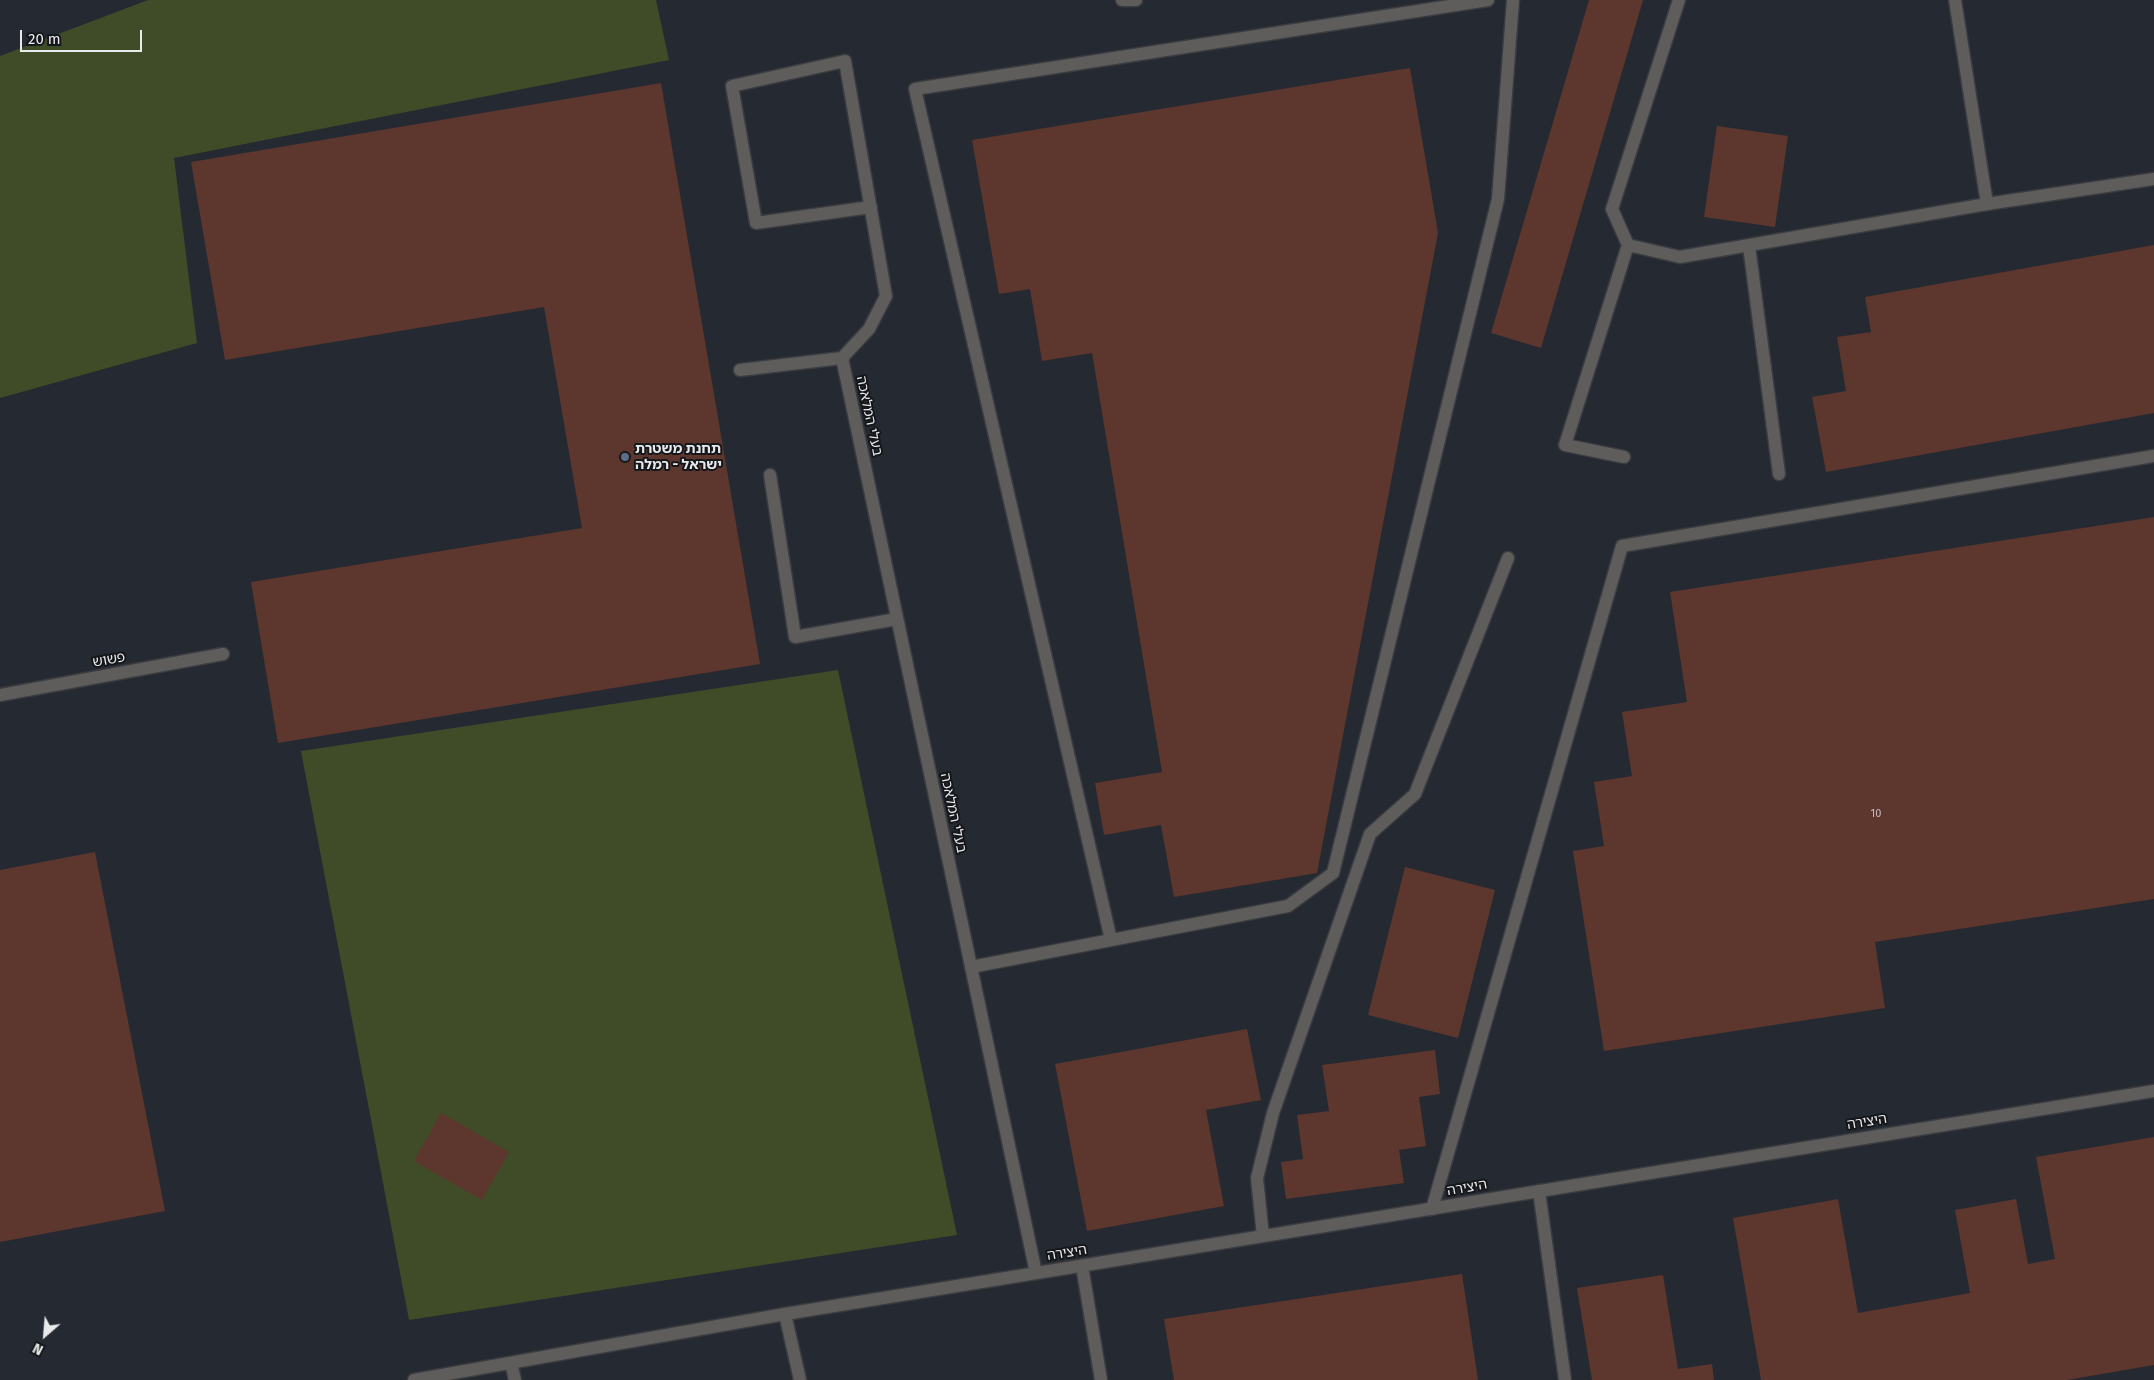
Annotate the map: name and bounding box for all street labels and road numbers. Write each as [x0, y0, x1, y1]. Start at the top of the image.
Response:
street label: בעלי המלאכה [852, 374, 886, 458]
street label: פשוש [91, 649, 127, 671]
street label: בעלי המלאכה [936, 771, 970, 855]
street label: היצירה [1846, 1111, 1888, 1133]
street label: היצירה [1446, 1176, 1488, 1200]
street label: היצירה [1046, 1242, 1088, 1264]

